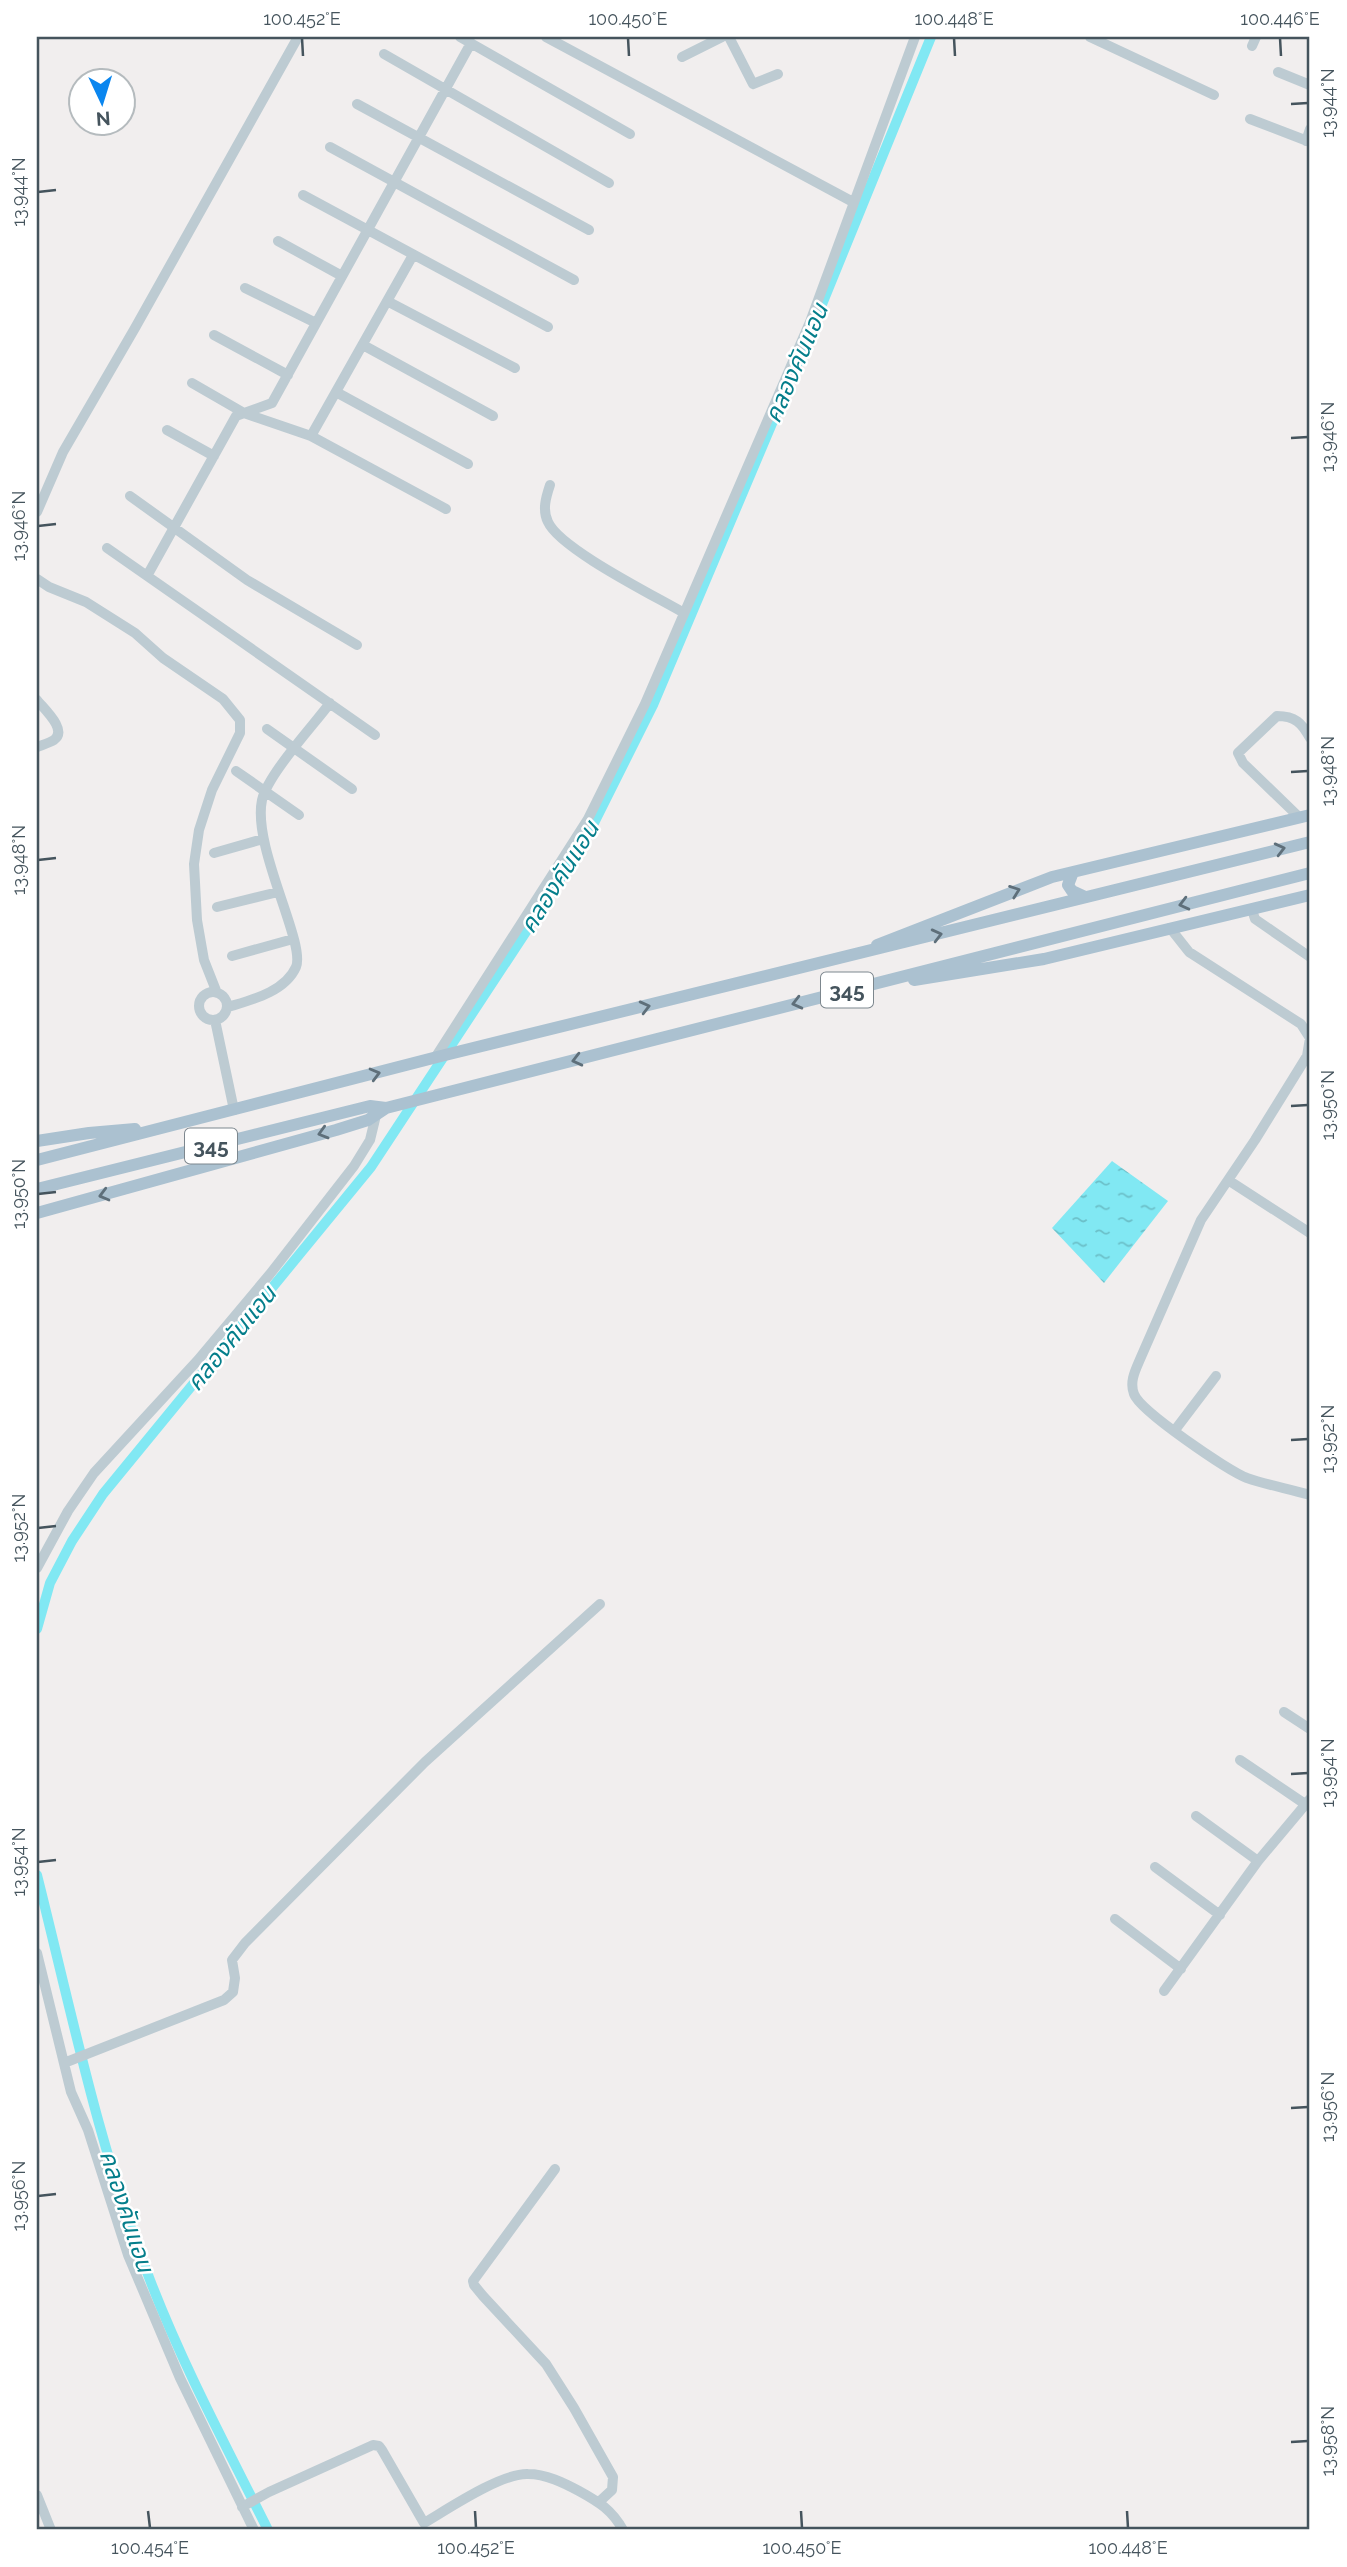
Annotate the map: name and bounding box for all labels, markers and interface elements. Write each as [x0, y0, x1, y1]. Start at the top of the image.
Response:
text: 100.452°E [263, 8, 341, 29]
text: 100.450°E [588, 8, 668, 29]
text: 100.448°E [914, 8, 994, 29]
text: 100.446°E [1240, 8, 1320, 29]
north arrow [66, 66, 136, 136]
text: 13.944°N [1317, 68, 1338, 138]
text: N [95, 107, 111, 130]
text: 13.944°N [8, 157, 29, 227]
water label: คลองคันแอน [758, 298, 835, 427]
text: 13.946°N [1317, 402, 1338, 472]
text: 13.946°N [8, 491, 29, 561]
text: 13.948°N [1317, 736, 1338, 806]
water label: คลองคันแอน [513, 815, 605, 938]
text: 13.948°N [8, 825, 29, 895]
one-way arrow [1274, 843, 1286, 857]
one-way arrow [1008, 885, 1020, 899]
one-way arrow [1178, 896, 1190, 910]
one-way arrow [931, 929, 943, 943]
road number: 345 [821, 972, 873, 1007]
one-way arrow [791, 995, 803, 1009]
one-way arrow [639, 1001, 651, 1015]
one-way arrow [571, 1052, 583, 1066]
one-way arrow [369, 1068, 381, 1082]
text: 13.950°N [1317, 1070, 1338, 1140]
one-way arrow [317, 1125, 329, 1140]
road number: 345 [185, 1128, 237, 1164]
text: 13.950°N [8, 1159, 29, 1229]
one-way arrow [98, 1187, 110, 1201]
water label: คลองคันแอน [180, 1279, 283, 1396]
text: 13.952°N [1317, 1405, 1338, 1473]
text: 13.952°N [8, 1494, 29, 1562]
text: 13.954°N [1317, 1738, 1338, 1808]
text: 13.954°N [8, 1827, 29, 1897]
text: 13.956°N [1317, 2072, 1338, 2142]
water label: คลองคันแอน [94, 2146, 161, 2277]
text: 13.956°N [8, 2161, 29, 2231]
text: 13.958°N [1317, 2406, 1338, 2476]
text: 100.454°E [111, 2537, 189, 2558]
text: 100.452°E [437, 2537, 515, 2558]
text: 100.450°E [762, 2537, 842, 2558]
text: 100.448°E [1088, 2537, 1168, 2558]

